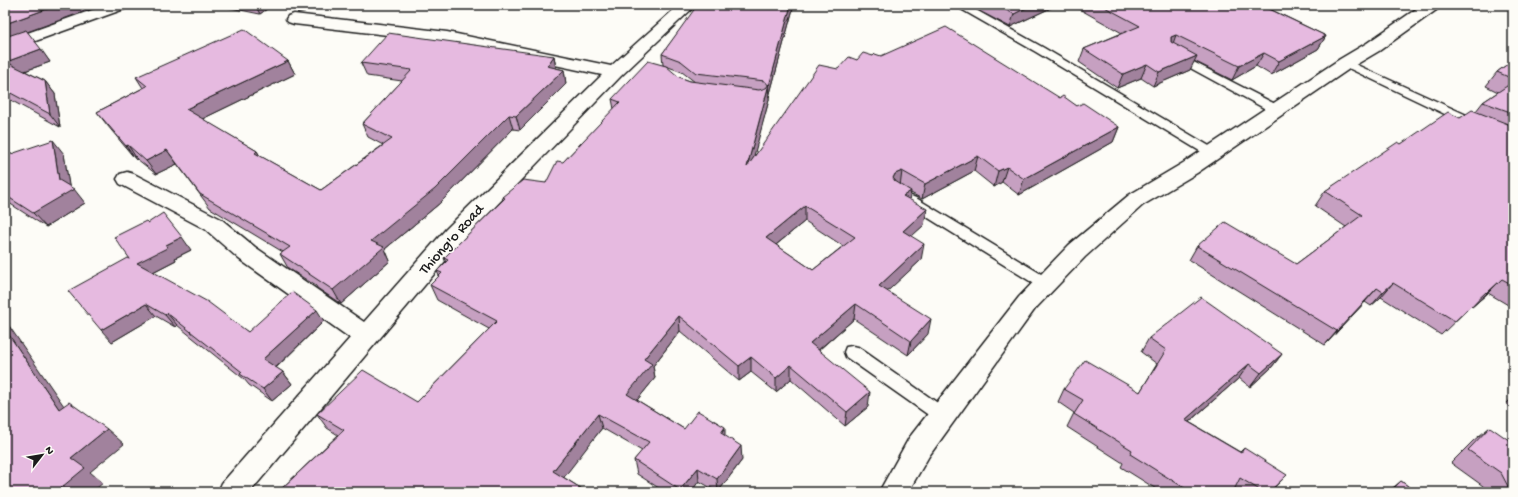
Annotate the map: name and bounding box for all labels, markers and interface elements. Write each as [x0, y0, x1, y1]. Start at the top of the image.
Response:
street label: Thiong'o Road [415, 200, 489, 280]
north arrow [22, 435, 62, 475]
text: N [42, 445, 56, 457]

